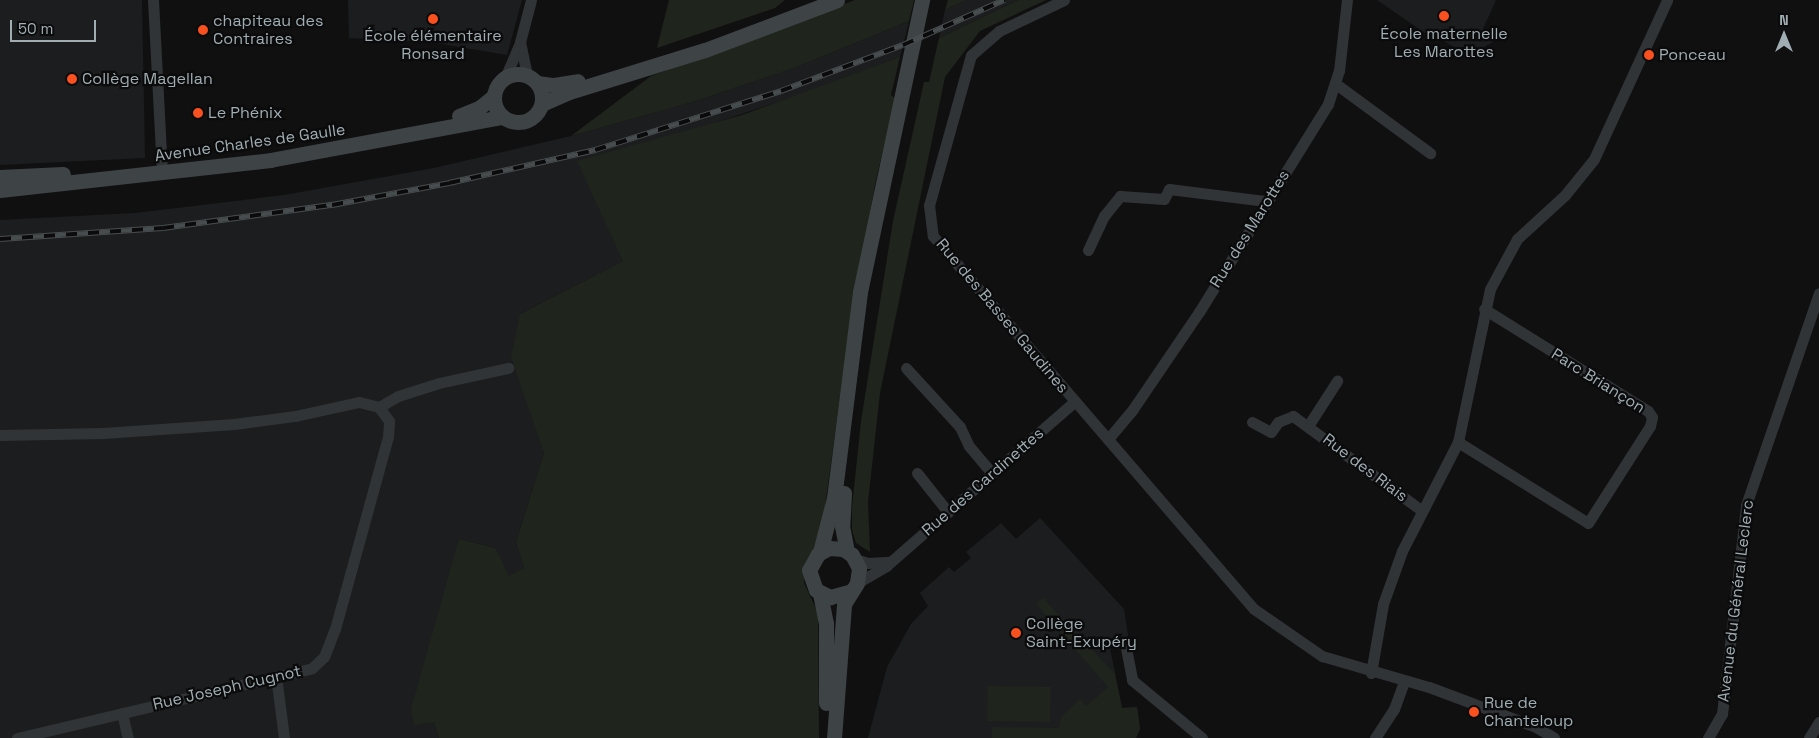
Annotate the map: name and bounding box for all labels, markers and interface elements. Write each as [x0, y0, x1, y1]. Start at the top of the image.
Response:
scale bar [12, 10, 99, 42]
marker: École maternelle Les Marottes [1438, 10, 1450, 22]
north arrow [1759, 10, 1809, 60]
place label: chapiteau des Contraires [213, 11, 323, 49]
text: N [1779, 11, 1789, 29]
marker: École élémentaire Ronsard [427, 13, 439, 25]
text: 50 m [18, 19, 53, 38]
marker: chapiteau des Contraires [197, 24, 209, 36]
place label: École maternelle Les Marottes [1380, 24, 1508, 62]
place label: École élémentaire Ronsard [364, 26, 502, 64]
place label: Ponceau [1659, 45, 1726, 65]
marker: Ponceau [1643, 49, 1655, 61]
place label: Collège Magellan [82, 69, 213, 89]
marker: Collège Magellan [66, 73, 78, 85]
place label: Le Phénix [208, 103, 282, 123]
marker: Le Phénix [192, 107, 204, 119]
street label: Avenue Charles de Gaulle [153, 120, 347, 166]
street label: Rue des Marottes [1206, 167, 1294, 291]
street label: Rue des Basses Gaudines [932, 235, 1072, 397]
street label: Parc Briançon [1548, 345, 1648, 417]
street label: Rue des Cardinettes [918, 424, 1048, 540]
street label: Rue des Riais [1319, 430, 1411, 506]
street label: Avenue du Général Leclerc [1714, 499, 1758, 703]
place label: Collège Saint-Exupéry [1026, 614, 1137, 652]
marker: Collège Saint-Exupéry [1010, 627, 1022, 639]
street label: Rue Joseph Cugnot [151, 662, 303, 714]
place label: Rue de Chanteloup [1484, 693, 1573, 731]
marker: Rue de Chanteloup [1468, 706, 1480, 718]

